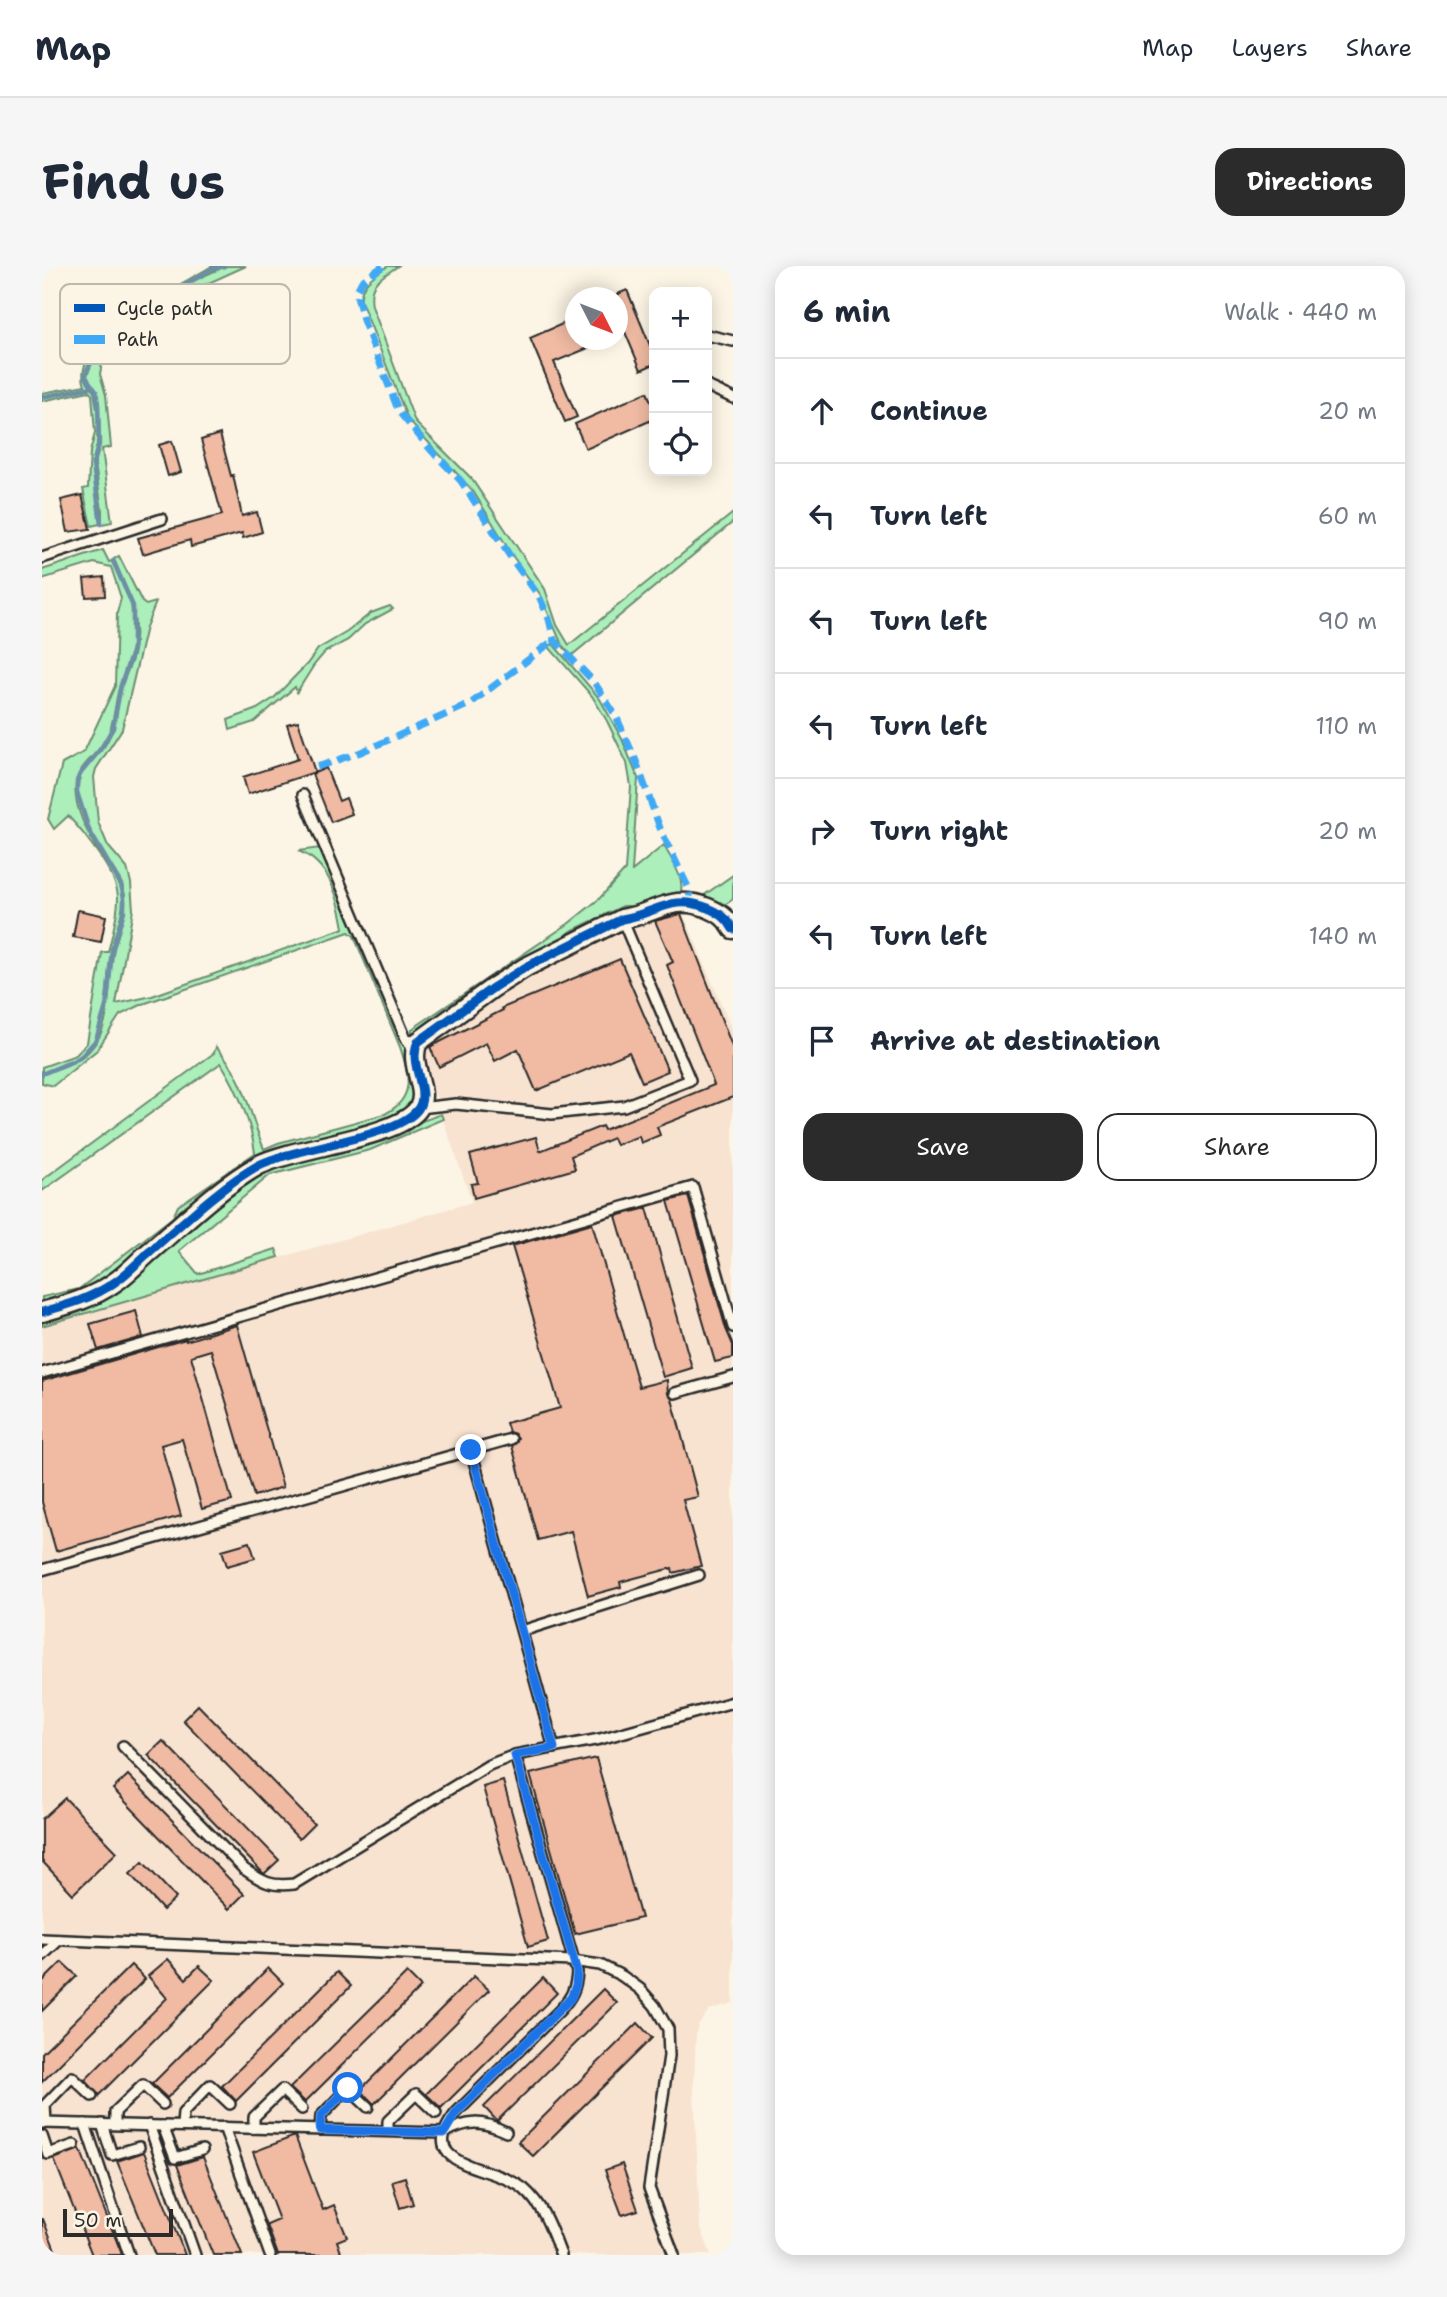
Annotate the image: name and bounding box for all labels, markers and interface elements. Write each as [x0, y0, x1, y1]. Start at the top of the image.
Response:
text: Map [35, 26, 111, 71]
text: Map [1142, 32, 1193, 64]
text: Layers [1231, 32, 1308, 64]
text: Share [1346, 32, 1412, 64]
button: Directions [1215, 148, 1405, 216]
text: Find us [42, 149, 225, 215]
legend [60, 284, 290, 364]
north arrow [565, 287, 628, 350]
map controls [649, 287, 712, 476]
button: + [649, 287, 712, 350]
text: 6 min [803, 291, 890, 332]
text: Cycle path [117, 296, 213, 321]
text: Walk · 440 m [1224, 297, 1377, 327]
text: Path [117, 327, 159, 352]
button: − [649, 350, 712, 413]
icon: ahead [803, 392, 841, 430]
text: Continue [870, 393, 988, 428]
text: 20 m [1318, 396, 1377, 426]
button: locate [649, 413, 712, 476]
icon: left [803, 497, 841, 535]
text: Turn left [870, 498, 987, 533]
text: 60 m [1318, 501, 1377, 531]
icon: left [803, 602, 841, 640]
text: Turn left [870, 603, 987, 638]
text: 90 m [1317, 606, 1377, 636]
icon: left [803, 707, 841, 745]
text: Turn left [870, 708, 987, 743]
text: 110 m [1315, 711, 1377, 741]
icon: right [803, 812, 841, 850]
text: Turn right [870, 813, 1008, 848]
text: 20 m [1318, 816, 1377, 846]
icon: left [803, 917, 841, 955]
text: Turn left [870, 918, 987, 953]
text: 140 m [1309, 921, 1377, 951]
icon: arrive [803, 1022, 841, 1060]
text: Arrive at destination [870, 1023, 1160, 1058]
button: Save [803, 1113, 1083, 1181]
button: Share [1097, 1113, 1377, 1181]
route end [455, 1434, 486, 1465]
route start [332, 2072, 363, 2103]
scale bar [63, 2206, 173, 2238]
text: 50 m [74, 2208, 122, 2233]

